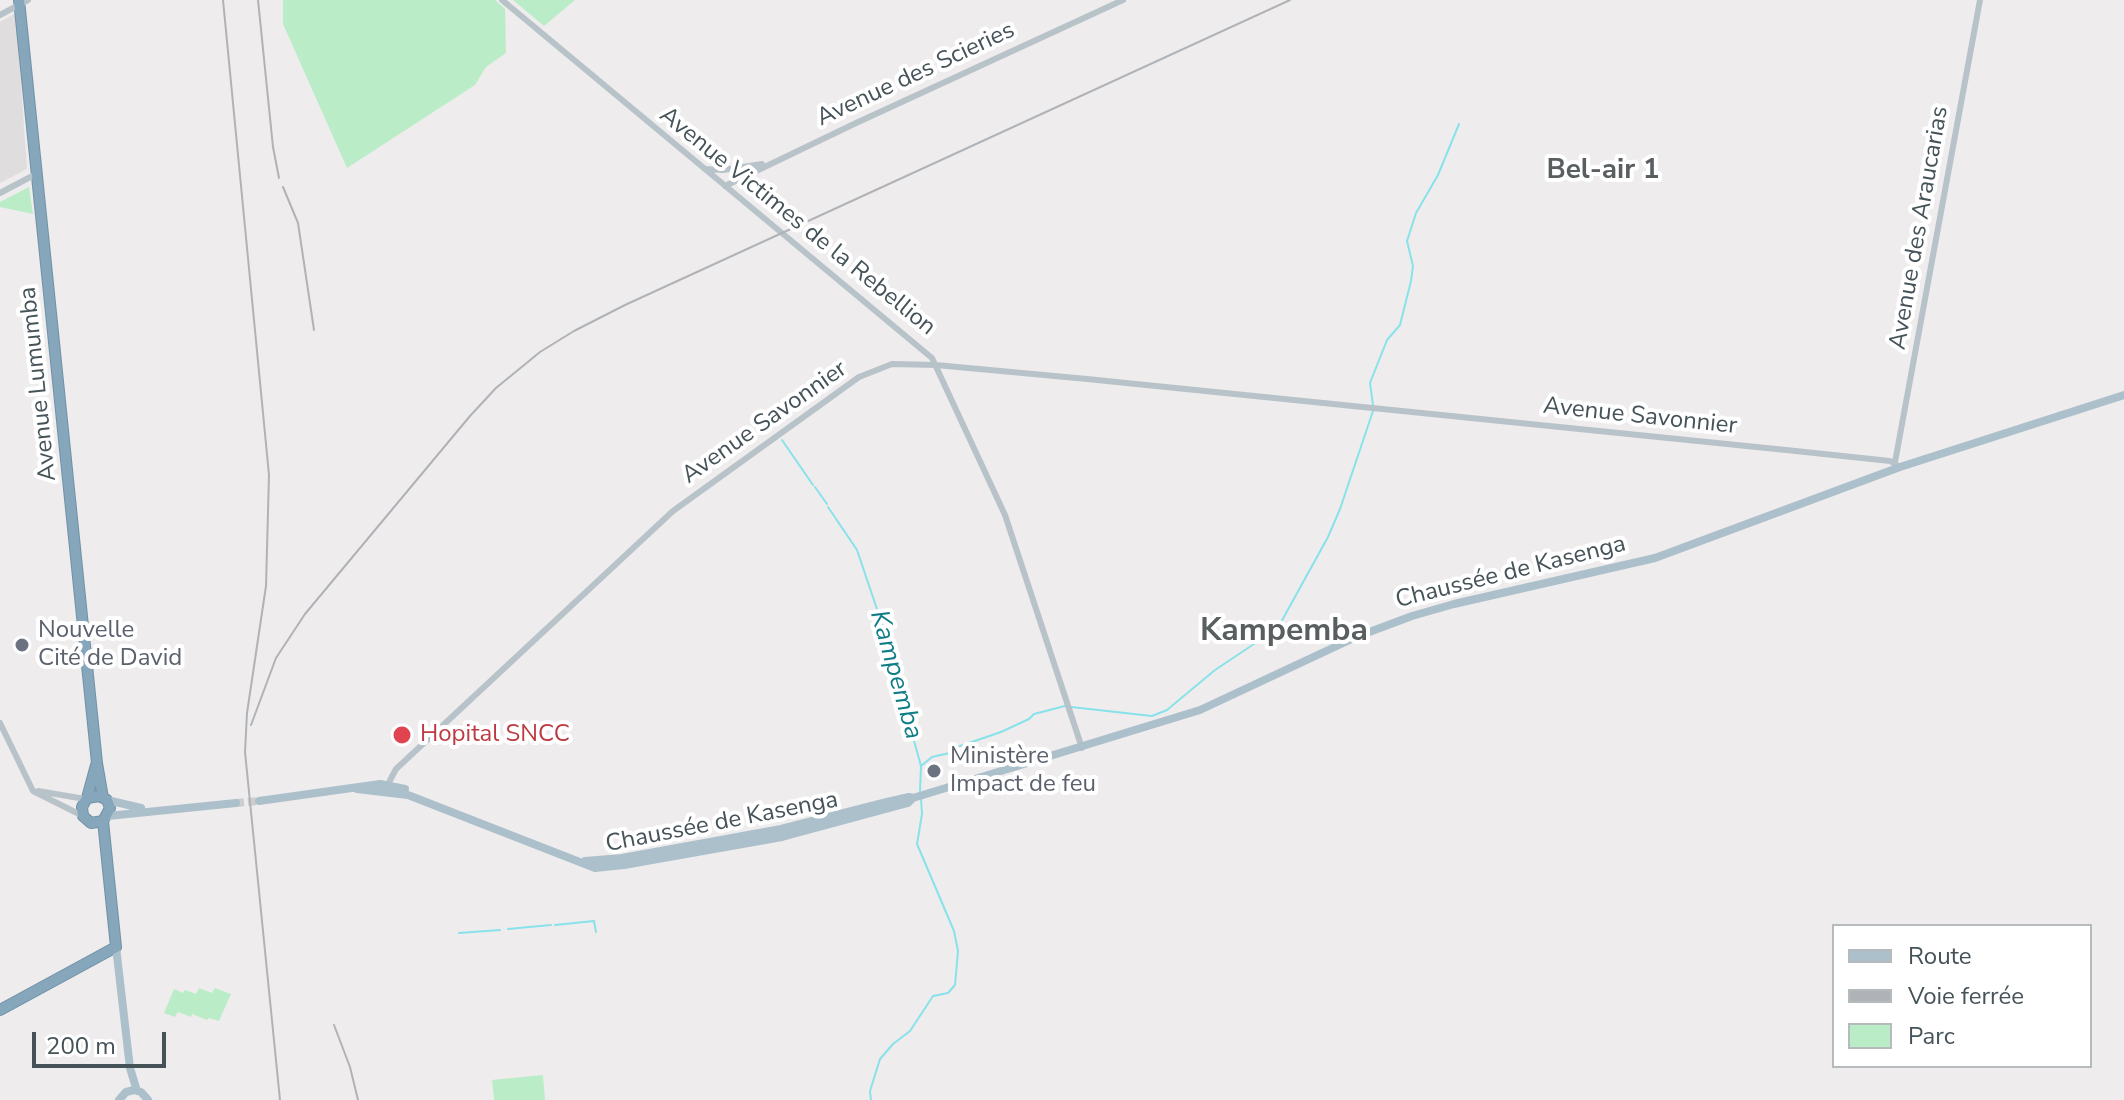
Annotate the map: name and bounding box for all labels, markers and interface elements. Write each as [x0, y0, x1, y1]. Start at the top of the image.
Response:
street label: Avenue des Scieries [812, 17, 1020, 133]
street label: Avenue Victimes de la Rebellion [653, 102, 941, 342]
street label: Avenue des Araucarias [1884, 104, 1956, 352]
district label: Bel-air 1 [1546, 154, 1660, 188]
street label: Avenue Lumumba [14, 285, 64, 483]
street label: Avenue Savonnier [677, 355, 853, 491]
street label: Avenue Savonnier [1542, 392, 1738, 442]
street label: Chaussée de Kasenga [1393, 530, 1629, 616]
water label: Kampemba [862, 607, 928, 743]
district label: Kampemba [1200, 613, 1368, 651]
place label: Nouvelle Cité de David [38, 617, 182, 673]
marker: Nouvelle Cité de David [13, 636, 31, 654]
place label: Hopital SNCC [420, 721, 570, 749]
marker: Hopital SNCC [391, 724, 413, 746]
place label: Ministère Impact de feu [950, 743, 1096, 799]
marker: Ministère Impact de feu [925, 762, 943, 780]
street label: Chaussée de Kasenga [603, 786, 841, 860]
legend [1832, 924, 2092, 1068]
text: Route [1908, 940, 1972, 972]
text: Voie ferrée [1908, 980, 2024, 1012]
scale bar [36, 1016, 170, 1066]
text: Parc [1908, 1020, 1955, 1052]
text: 200 m [46, 1030, 116, 1062]

